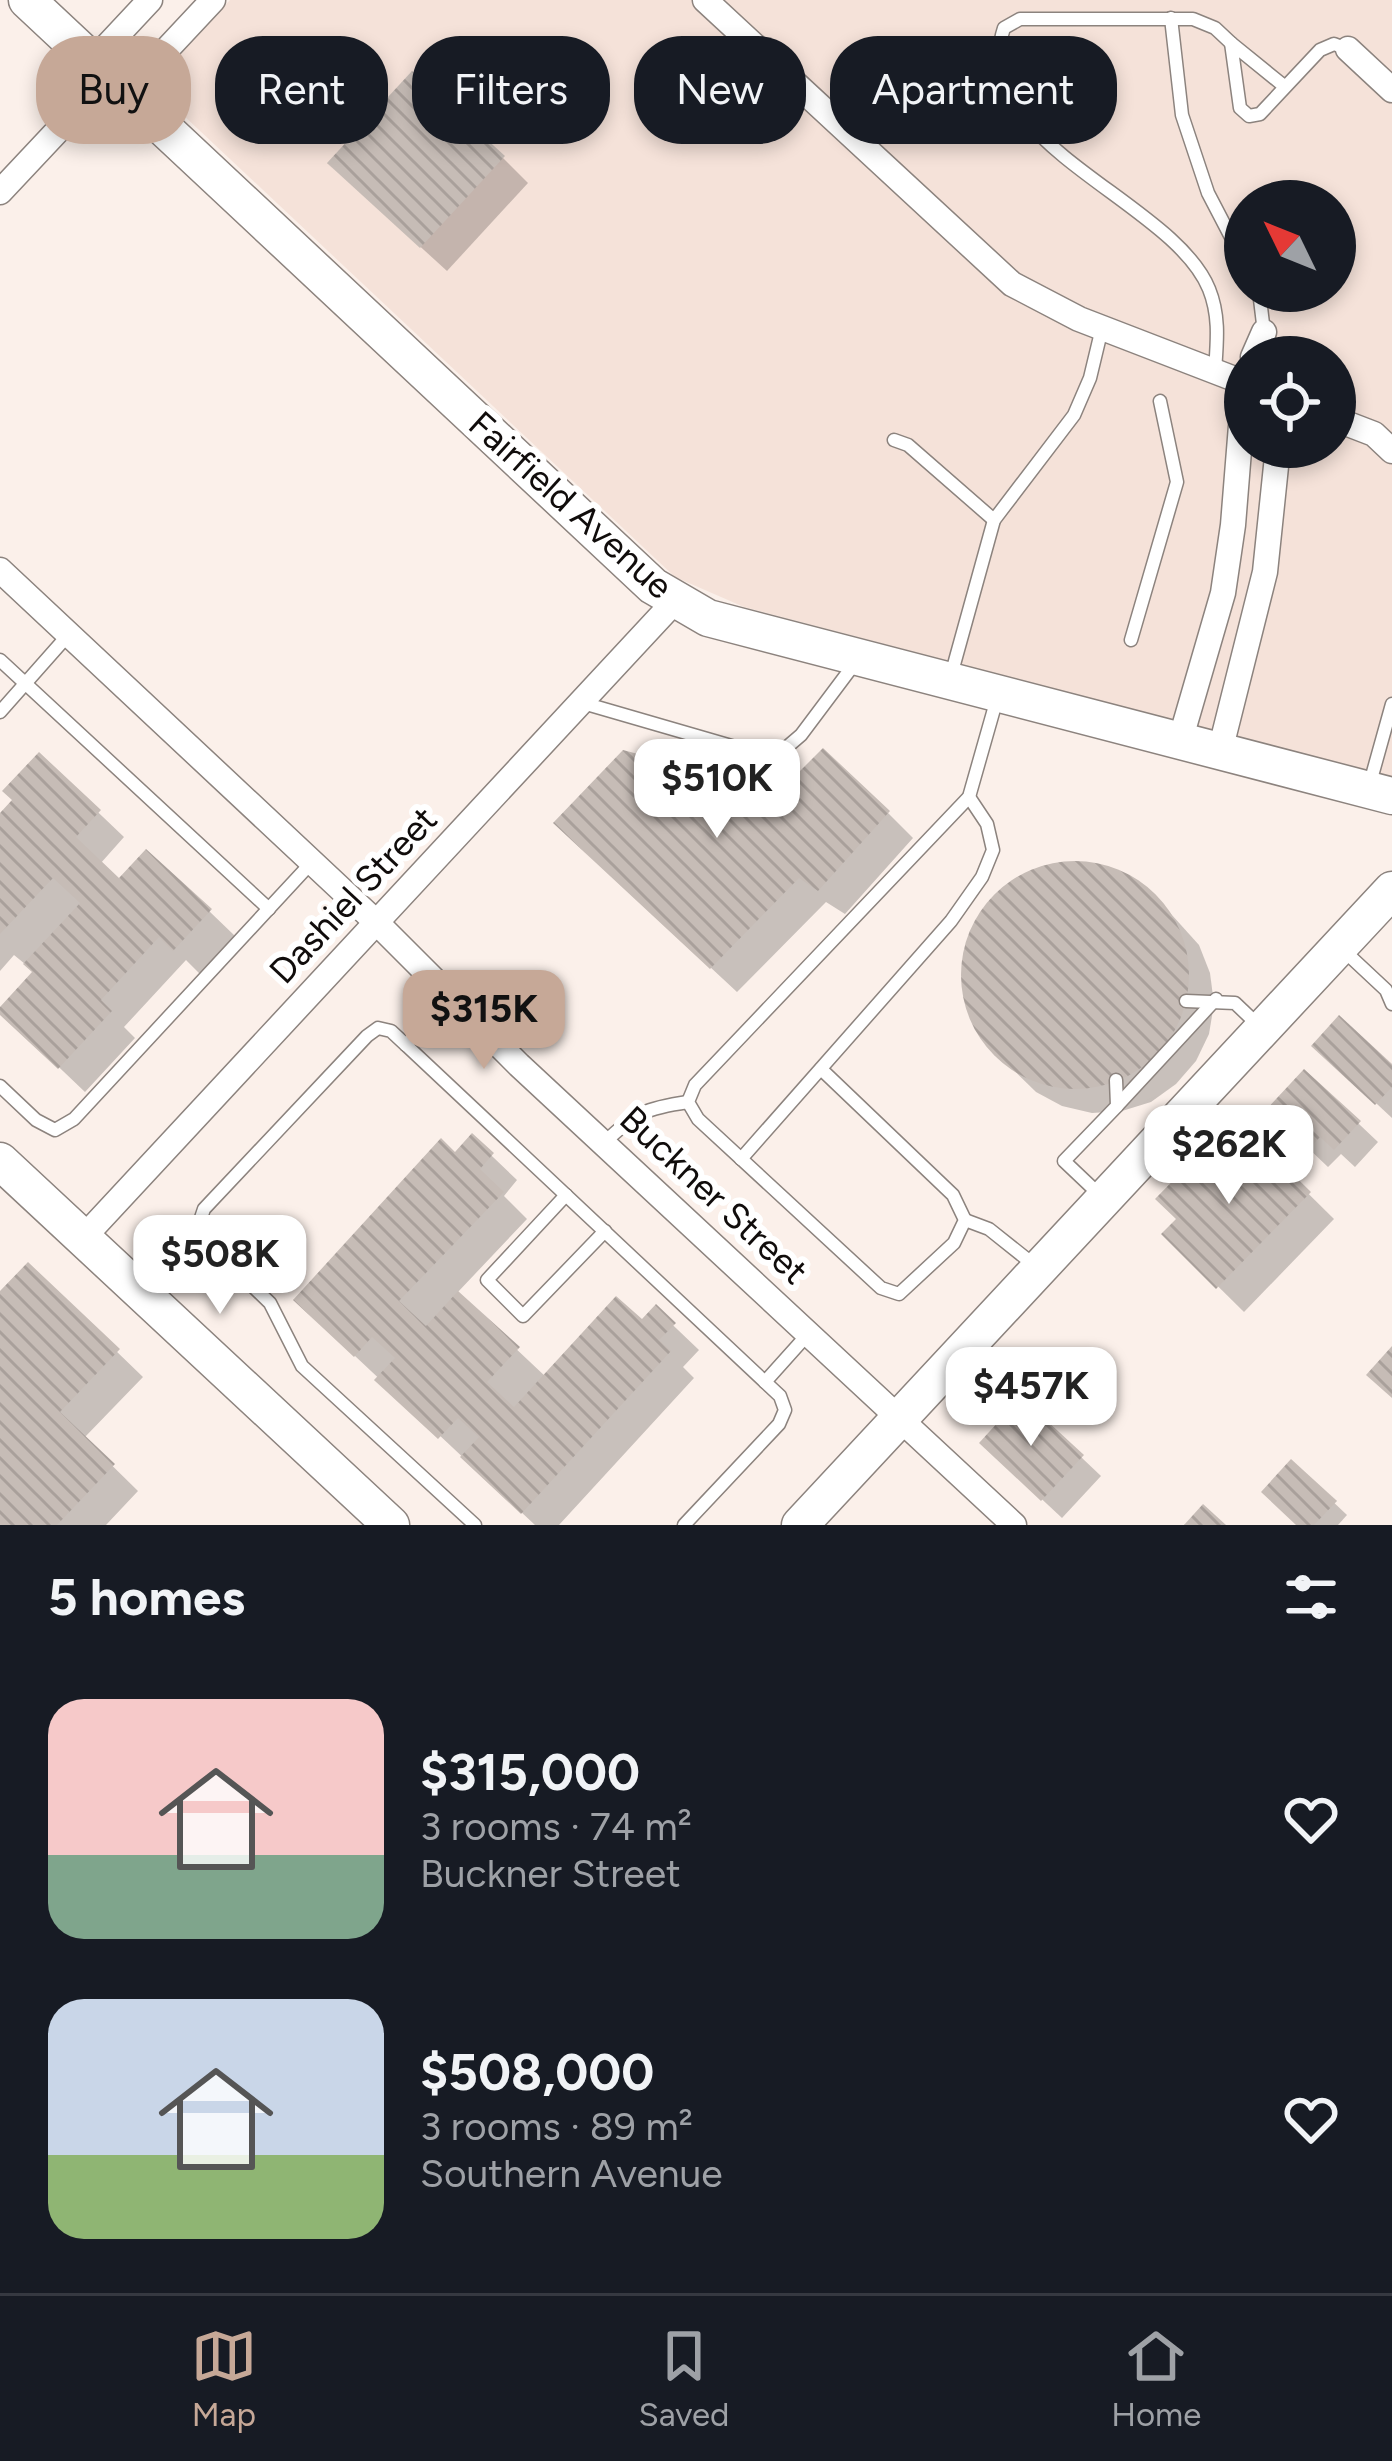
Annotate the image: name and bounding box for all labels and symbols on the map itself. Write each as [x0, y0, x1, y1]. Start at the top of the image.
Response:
north arrow [1224, 180, 1356, 312]
street label: Fairfield Avenue [460, 402, 682, 608]
pin: $510K [633, 739, 801, 841]
street label: Dashiel Street [260, 798, 446, 992]
pin: $315K [400, 970, 568, 1072]
street label: Buckner Street [611, 1097, 817, 1293]
pin: $262K [1145, 1105, 1313, 1207]
pin: $508K [136, 1215, 304, 1317]
pin: $457K [947, 1347, 1115, 1449]

